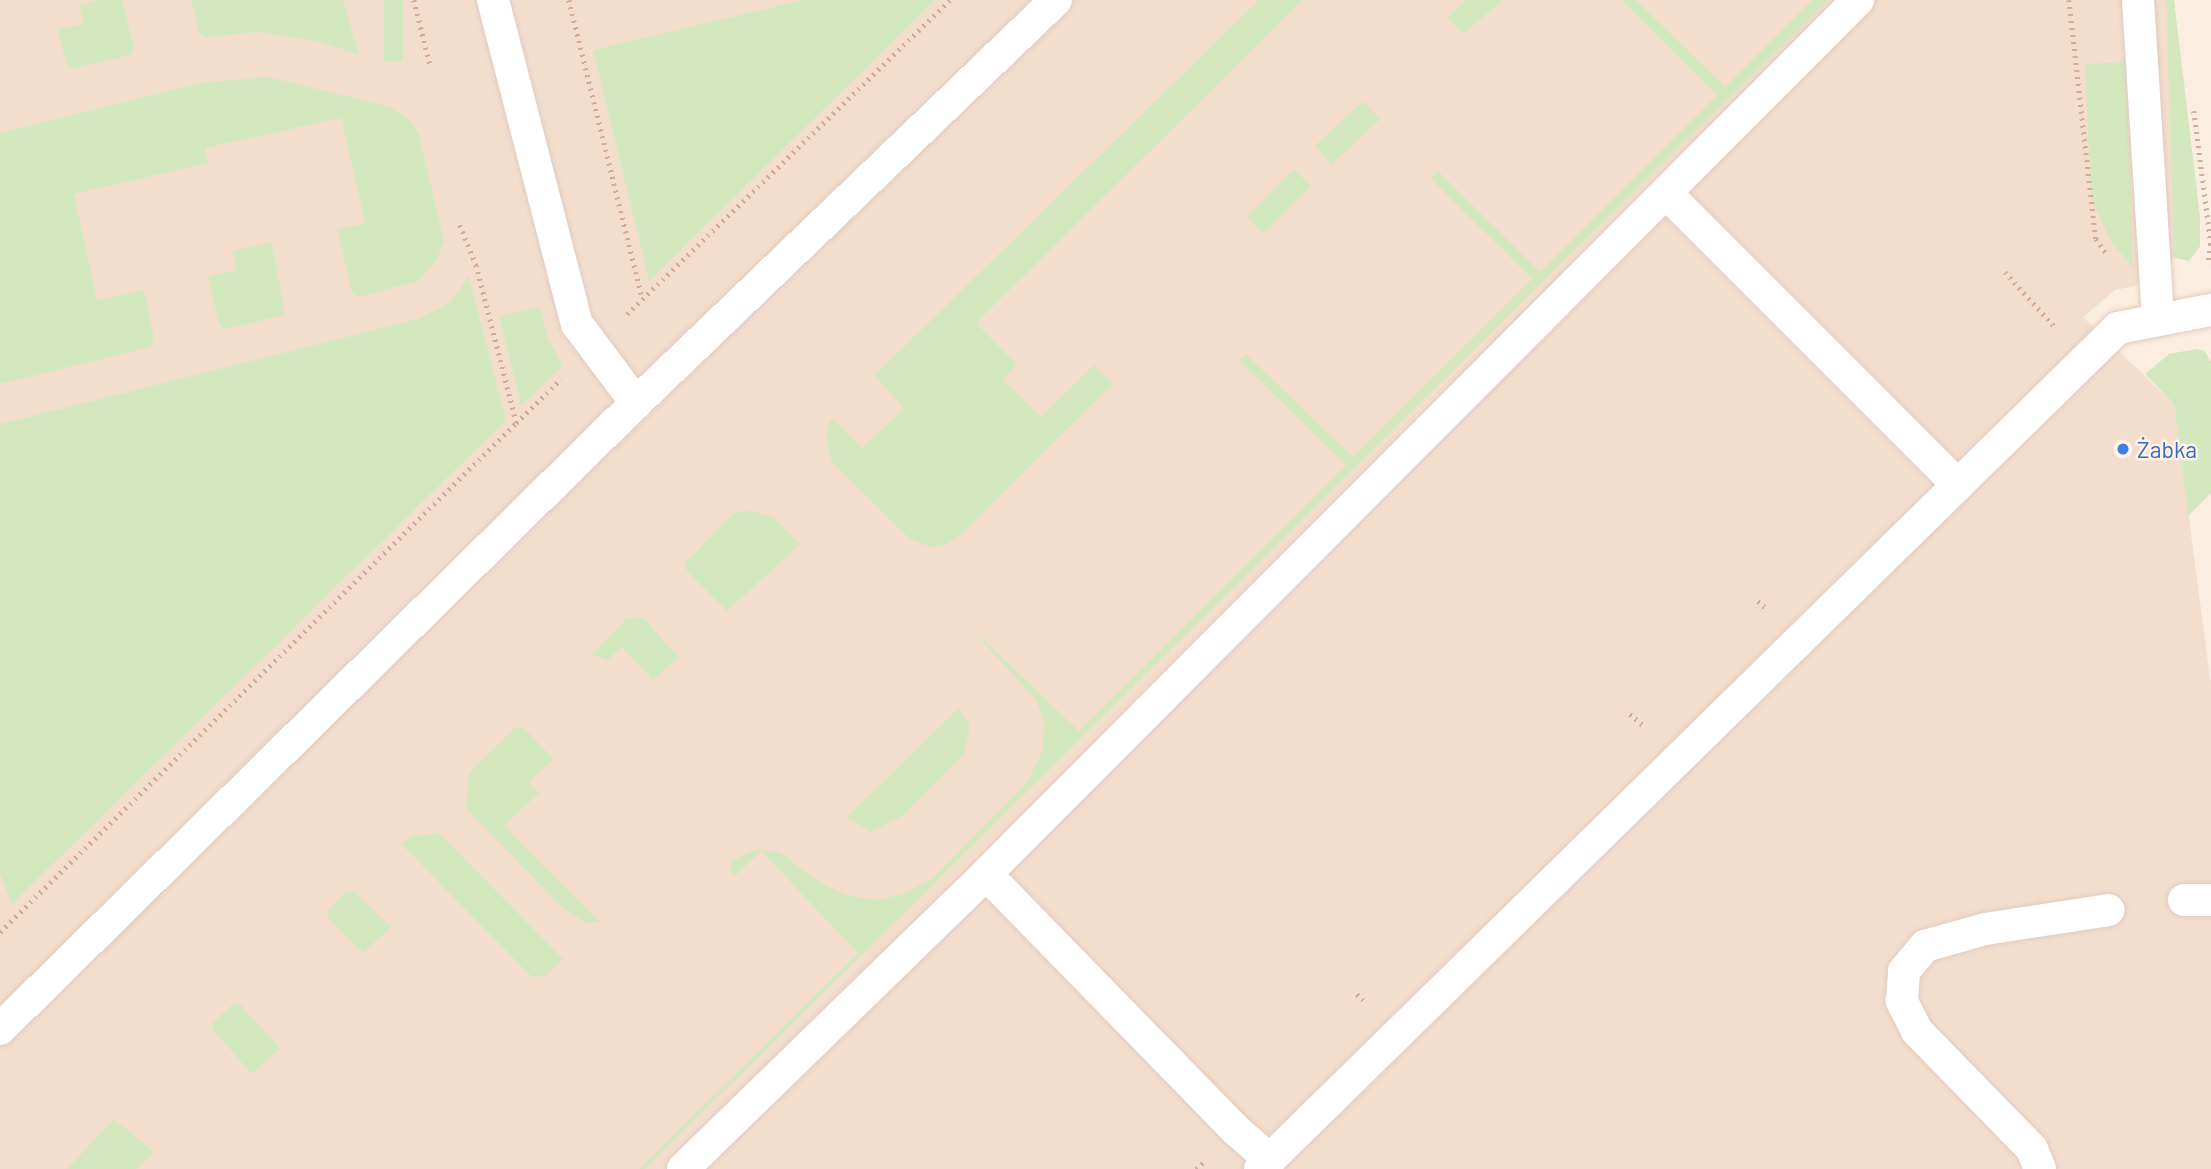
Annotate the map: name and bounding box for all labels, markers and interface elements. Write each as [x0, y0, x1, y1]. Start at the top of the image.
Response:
place label: Żabka [2137, 435, 2197, 463]
marker: Żabka [2115, 441, 2131, 457]

